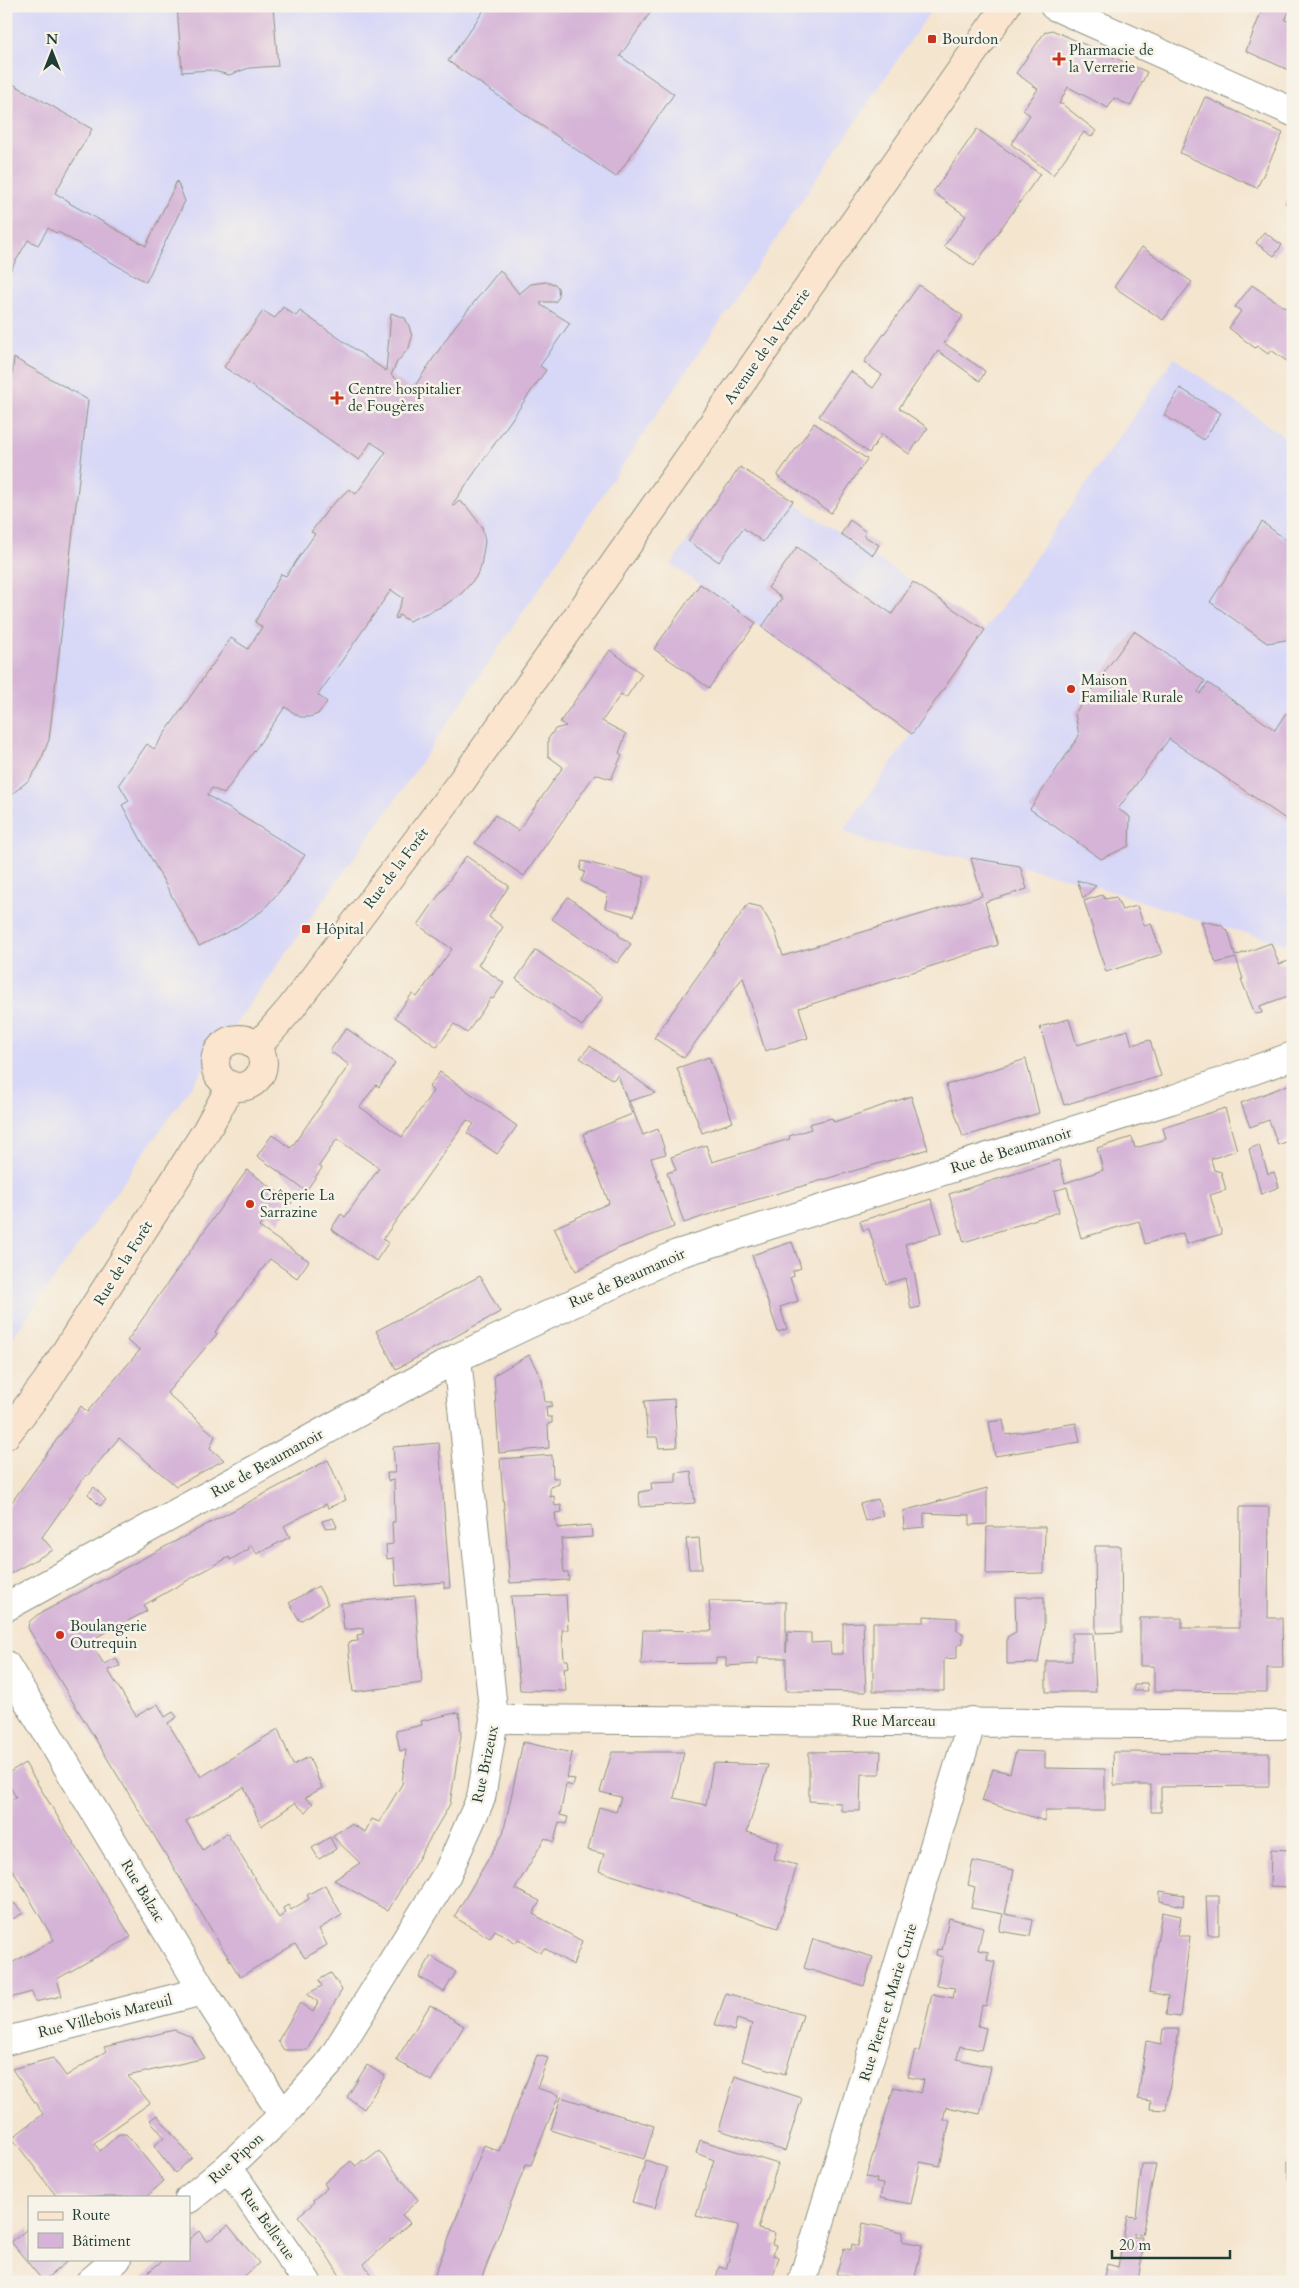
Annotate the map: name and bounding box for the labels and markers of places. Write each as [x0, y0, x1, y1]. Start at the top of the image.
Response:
place label: Bourdon [942, 29, 999, 49]
marker: Bourdon [926, 33, 938, 45]
place label: Pharmacie de la Verrerie [1069, 40, 1154, 77]
marker: Pharmacie de la Verrerie [1053, 53, 1065, 65]
place label: Centre hospitalier de Fougères [348, 379, 461, 416]
marker: Centre hospitalier de Fougères [330, 391, 344, 405]
place label: Maison Familiale Rurale [1081, 670, 1184, 707]
marker: Maison Familiale Rurale [1065, 683, 1077, 695]
place label: Hôpital [316, 919, 364, 939]
marker: Hôpital [300, 923, 312, 935]
place label: Crêperie La Sarrazine [260, 1185, 335, 1222]
marker: Crêperie La Sarrazine [244, 1198, 256, 1210]
place label: Boulangerie Outrequin [70, 1616, 147, 1653]
marker: Boulangerie Outrequin [54, 1629, 66, 1641]

